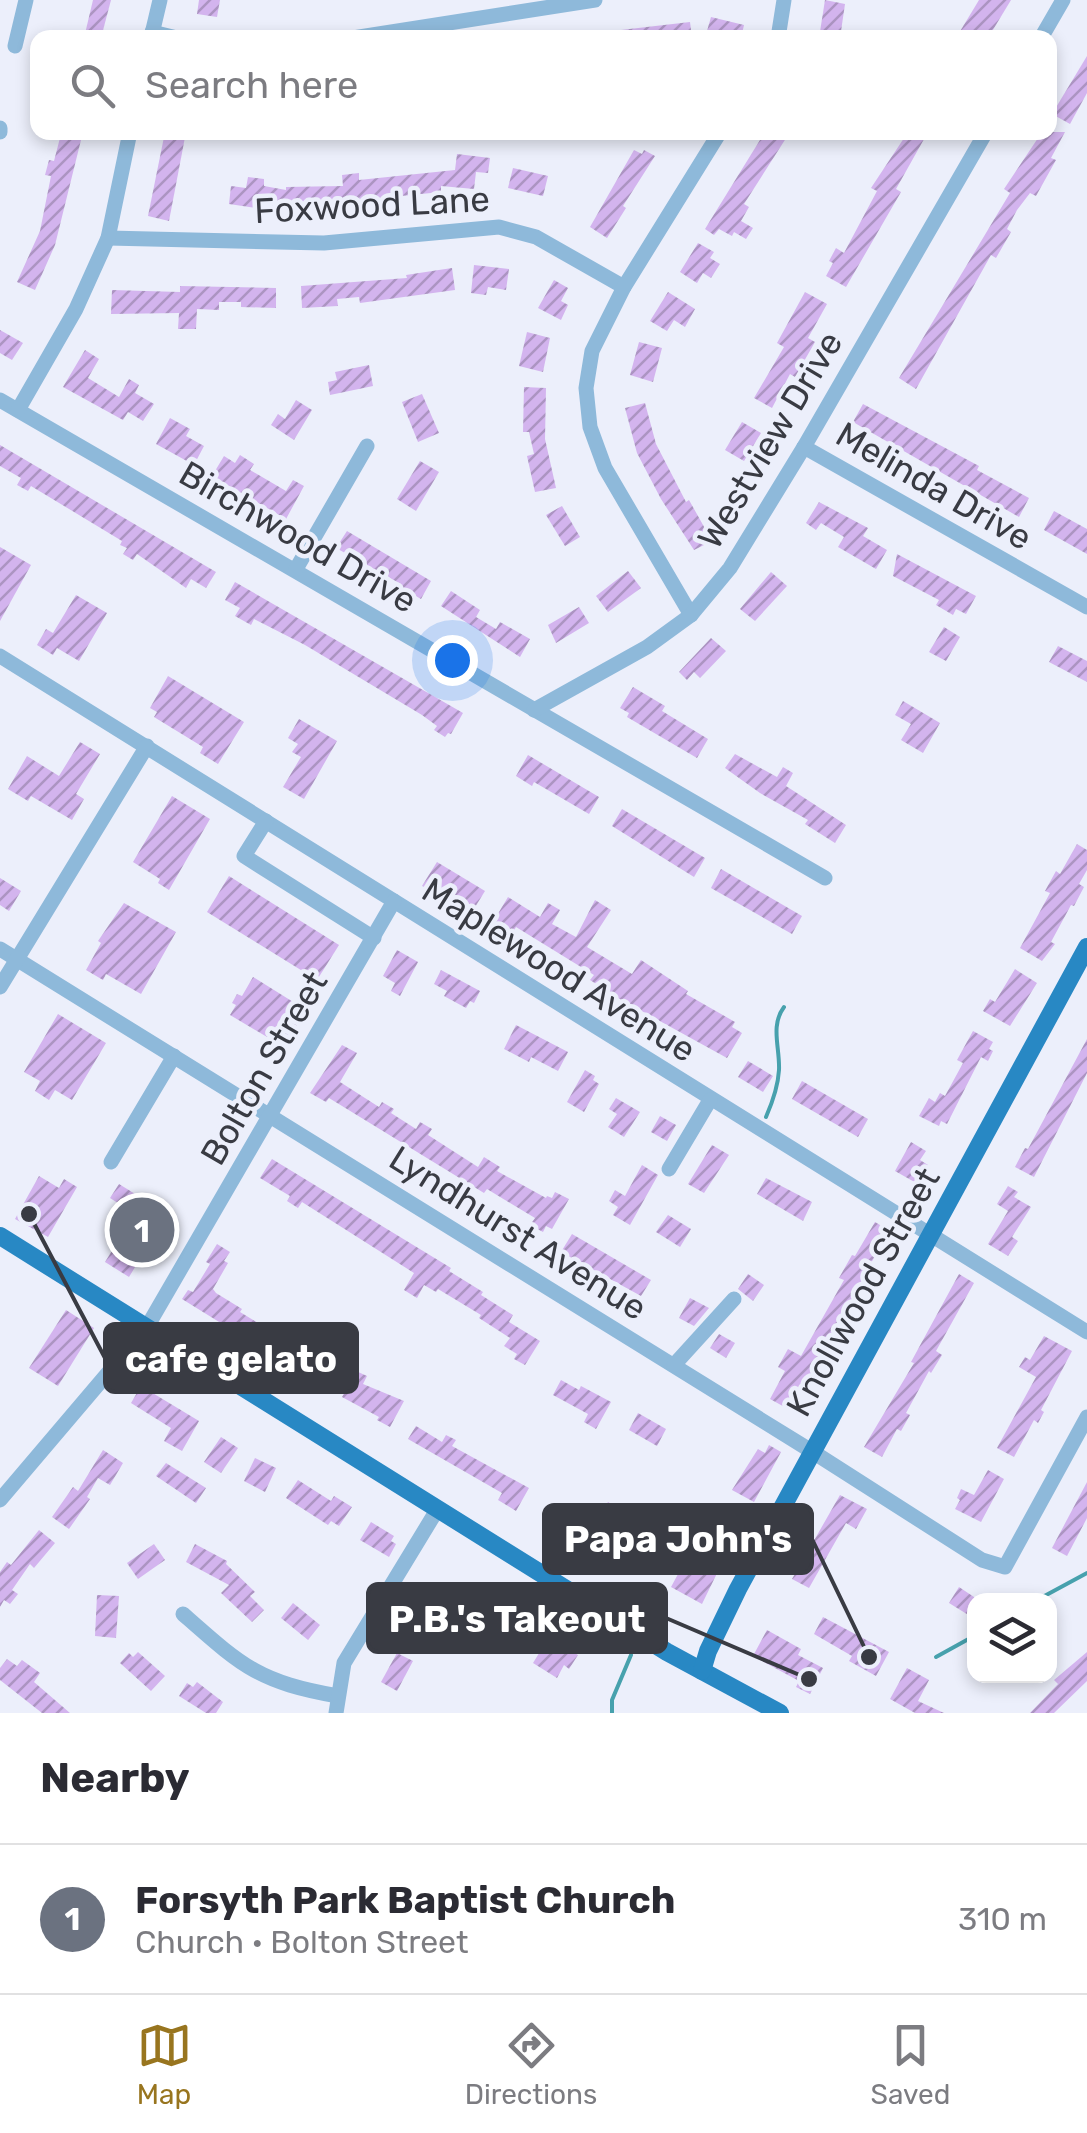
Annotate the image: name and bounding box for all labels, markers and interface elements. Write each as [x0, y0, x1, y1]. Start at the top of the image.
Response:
search box [30, 30, 1057, 140]
icon: search [65, 58, 120, 113]
text: Search here [145, 62, 358, 108]
street label: Foxwood Lane [253, 178, 491, 232]
street label: Westview Drive [689, 324, 851, 556]
street label: Melinda Drive [829, 413, 1039, 559]
street label: Birchwood Drive [172, 452, 424, 622]
your location [427, 635, 478, 686]
street label: Maplewood Avenue [415, 869, 703, 1071]
street label: Bolton Street [192, 964, 336, 1172]
street label: Lyndhurst Avenue [382, 1137, 654, 1329]
street label: Knollwood Street [777, 1160, 949, 1424]
pin: 1 [110, 1192, 174, 1268]
callout: cafe gelato [105, 1324, 357, 1392]
text: cafe gelato [125, 1336, 337, 1382]
callout: Papa John's [544, 1505, 812, 1573]
text: Papa John's [564, 1516, 792, 1562]
callout: P.B.'s Takeout [368, 1584, 666, 1652]
map controls [967, 1593, 1057, 1683]
button: layers [967, 1593, 1057, 1683]
text: P.B.'s Takeout [389, 1596, 645, 1642]
text: Nearby [40, 1753, 190, 1803]
text: Forsyth Park Baptist Church [135, 1877, 675, 1923]
text: 1 [65, 1900, 80, 1938]
text: 310 m [958, 1900, 1047, 1938]
text: Church · Bolton Street [135, 1923, 468, 1961]
tab: Map [137, 2018, 192, 2111]
tab: Directions [465, 2018, 597, 2111]
tab: Saved [870, 2018, 950, 2111]

